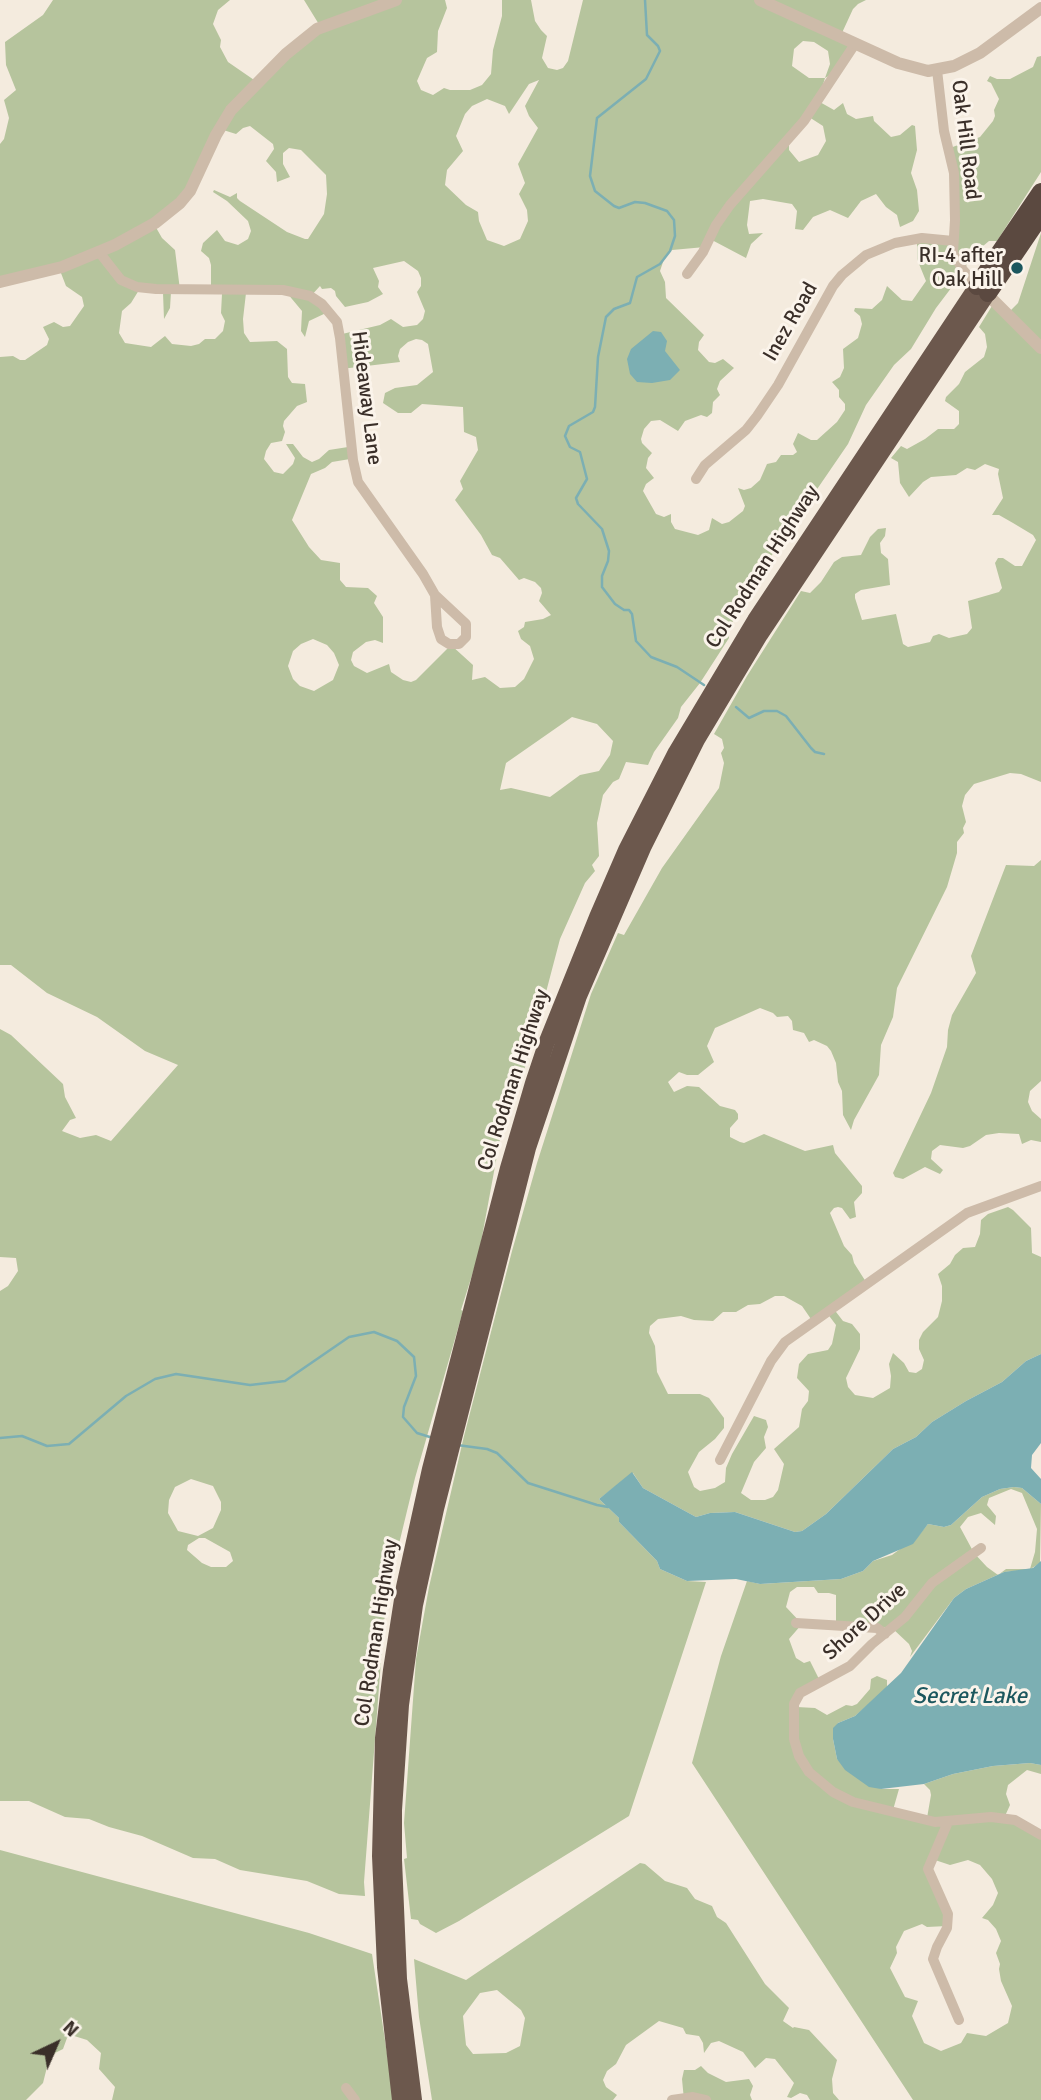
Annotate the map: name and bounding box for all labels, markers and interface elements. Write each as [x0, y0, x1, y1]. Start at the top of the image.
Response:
street label: Oak Hill Road [945, 78, 985, 202]
place label: RI-4 after Oak Hill [919, 243, 1003, 293]
marker: RI-4 after Oak Hill [1009, 260, 1025, 276]
street label: Inez Road [758, 278, 824, 366]
street label: Hideaway Lane [345, 329, 387, 467]
street label: Col Rodman Highway [701, 481, 825, 653]
street label: Col Rodman Highway [473, 986, 555, 1174]
street label: Col Rodman Highway [350, 1538, 404, 1728]
street label: Shore Drive [818, 1578, 912, 1666]
water label: Secret Lake [913, 1683, 1027, 1711]
north arrow [21, 2009, 91, 2079]
text: N [57, 2016, 84, 2042]

